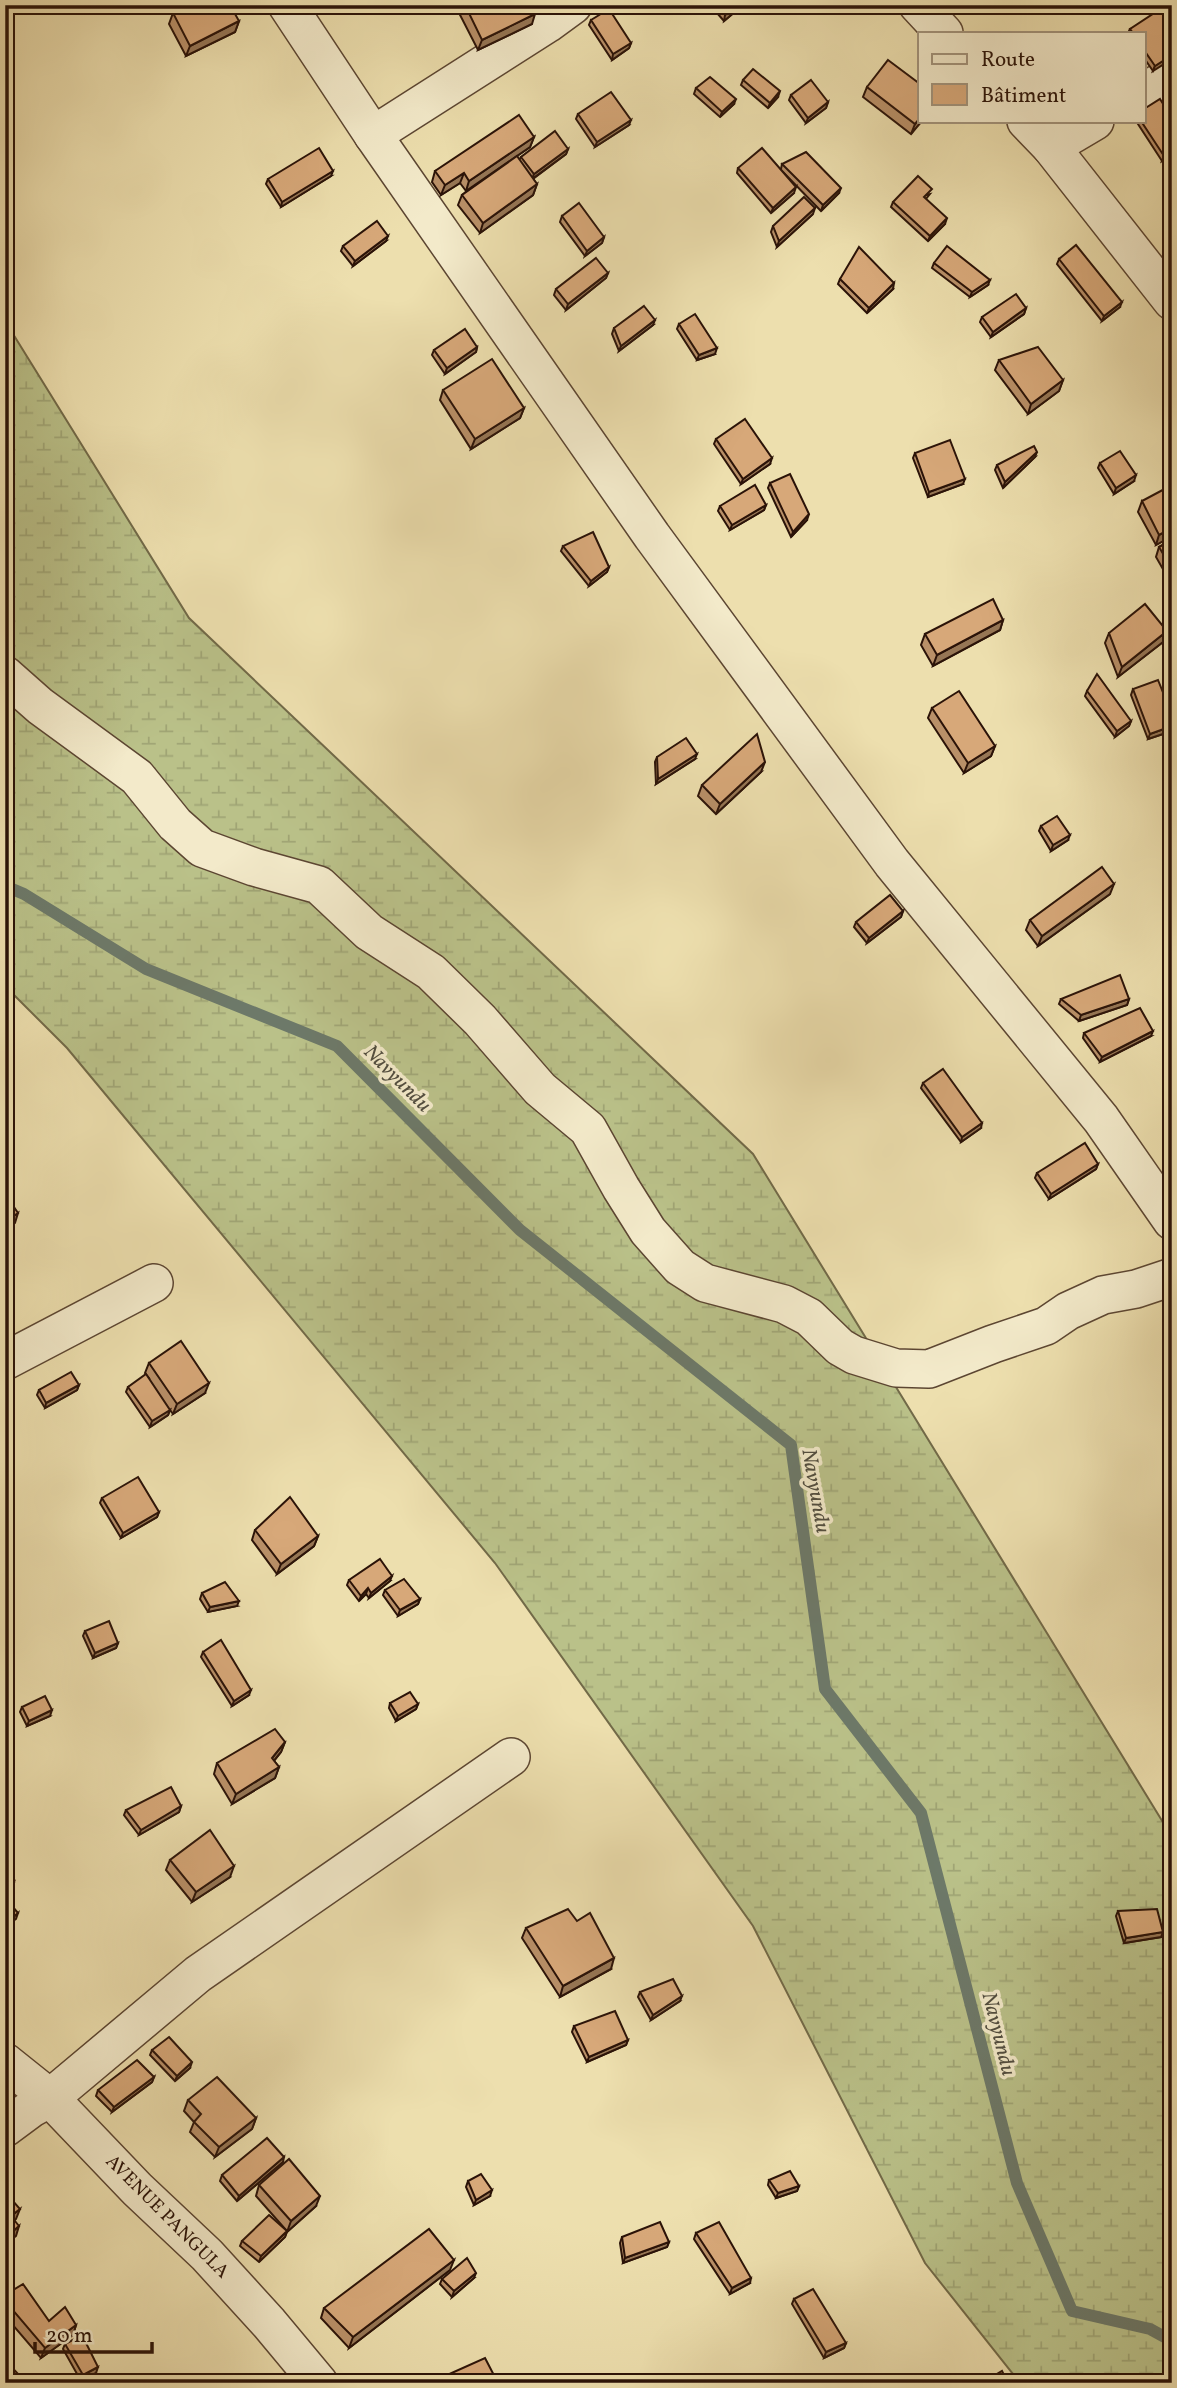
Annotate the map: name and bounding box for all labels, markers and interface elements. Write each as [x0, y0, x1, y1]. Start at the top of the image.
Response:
legend [918, 32, 1146, 122]
text: Route [981, 46, 1035, 75]
text: Bâtiment [981, 82, 1066, 111]
water label: Navyundu [357, 1039, 437, 1119]
water label: Navyundu [793, 1446, 837, 1536]
water label: Navyundu [974, 1989, 1022, 2079]
street label: AVENUE PANGULA [99, 2149, 235, 2285]
scale bar [35, 2311, 152, 2355]
text: 20 m [46, 2322, 92, 2351]

